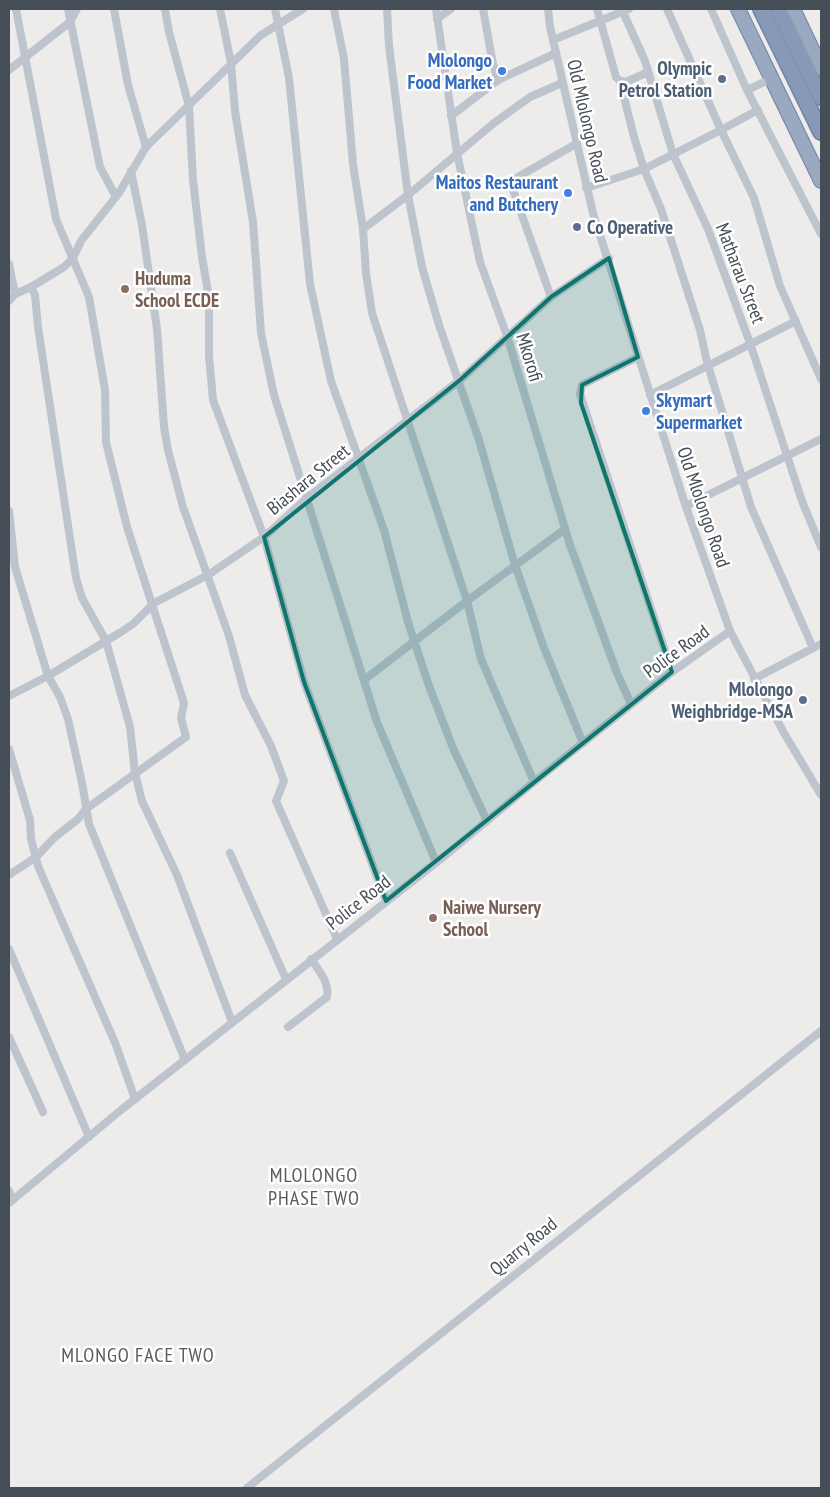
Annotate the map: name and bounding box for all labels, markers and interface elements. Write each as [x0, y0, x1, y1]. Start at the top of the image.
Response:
place label: Mlolongo Food Market [407, 48, 492, 94]
place label: Olympic Petrol Station [619, 56, 712, 102]
street label: Old Mlolongo Road [562, 57, 614, 185]
marker: Mlolongo Food Market [496, 65, 508, 77]
marker: Olympic Petrol Station [716, 73, 728, 85]
place label: Maitos Restaurant and Butchery [436, 170, 558, 216]
marker: Maitos Restaurant and Butchery [562, 187, 574, 199]
place label: Co Operative [587, 215, 673, 239]
street label: Matharau Street [711, 220, 771, 327]
marker: Co Operative [571, 221, 583, 233]
place label: Huduma School ECDE [135, 266, 219, 312]
marker: Huduma School ECDE [119, 283, 131, 295]
street label: Mkorofi [511, 330, 549, 384]
place label: Skymart Supermarket [656, 388, 743, 434]
marker: Skymart Supermarket [640, 405, 652, 417]
street label: Biashara Street [262, 438, 355, 520]
street label: Old Mlolongo Road [672, 444, 736, 570]
street label: Police Road [638, 619, 714, 683]
place label: Mlolongo Weighbridge-MSA [670, 677, 793, 723]
marker: Mlolongo Weighbridge-MSA [797, 694, 809, 706]
street label: Police Road [321, 869, 395, 935]
place label: Naiwe Nursery School [443, 895, 541, 941]
marker: Naiwe Nursery School [427, 912, 439, 924]
district label: MLOLONGO PHASE TWO [268, 1162, 360, 1211]
street label: Quarry Road [484, 1212, 562, 1280]
district label: MLONGO FACE TWO [61, 1342, 215, 1368]

